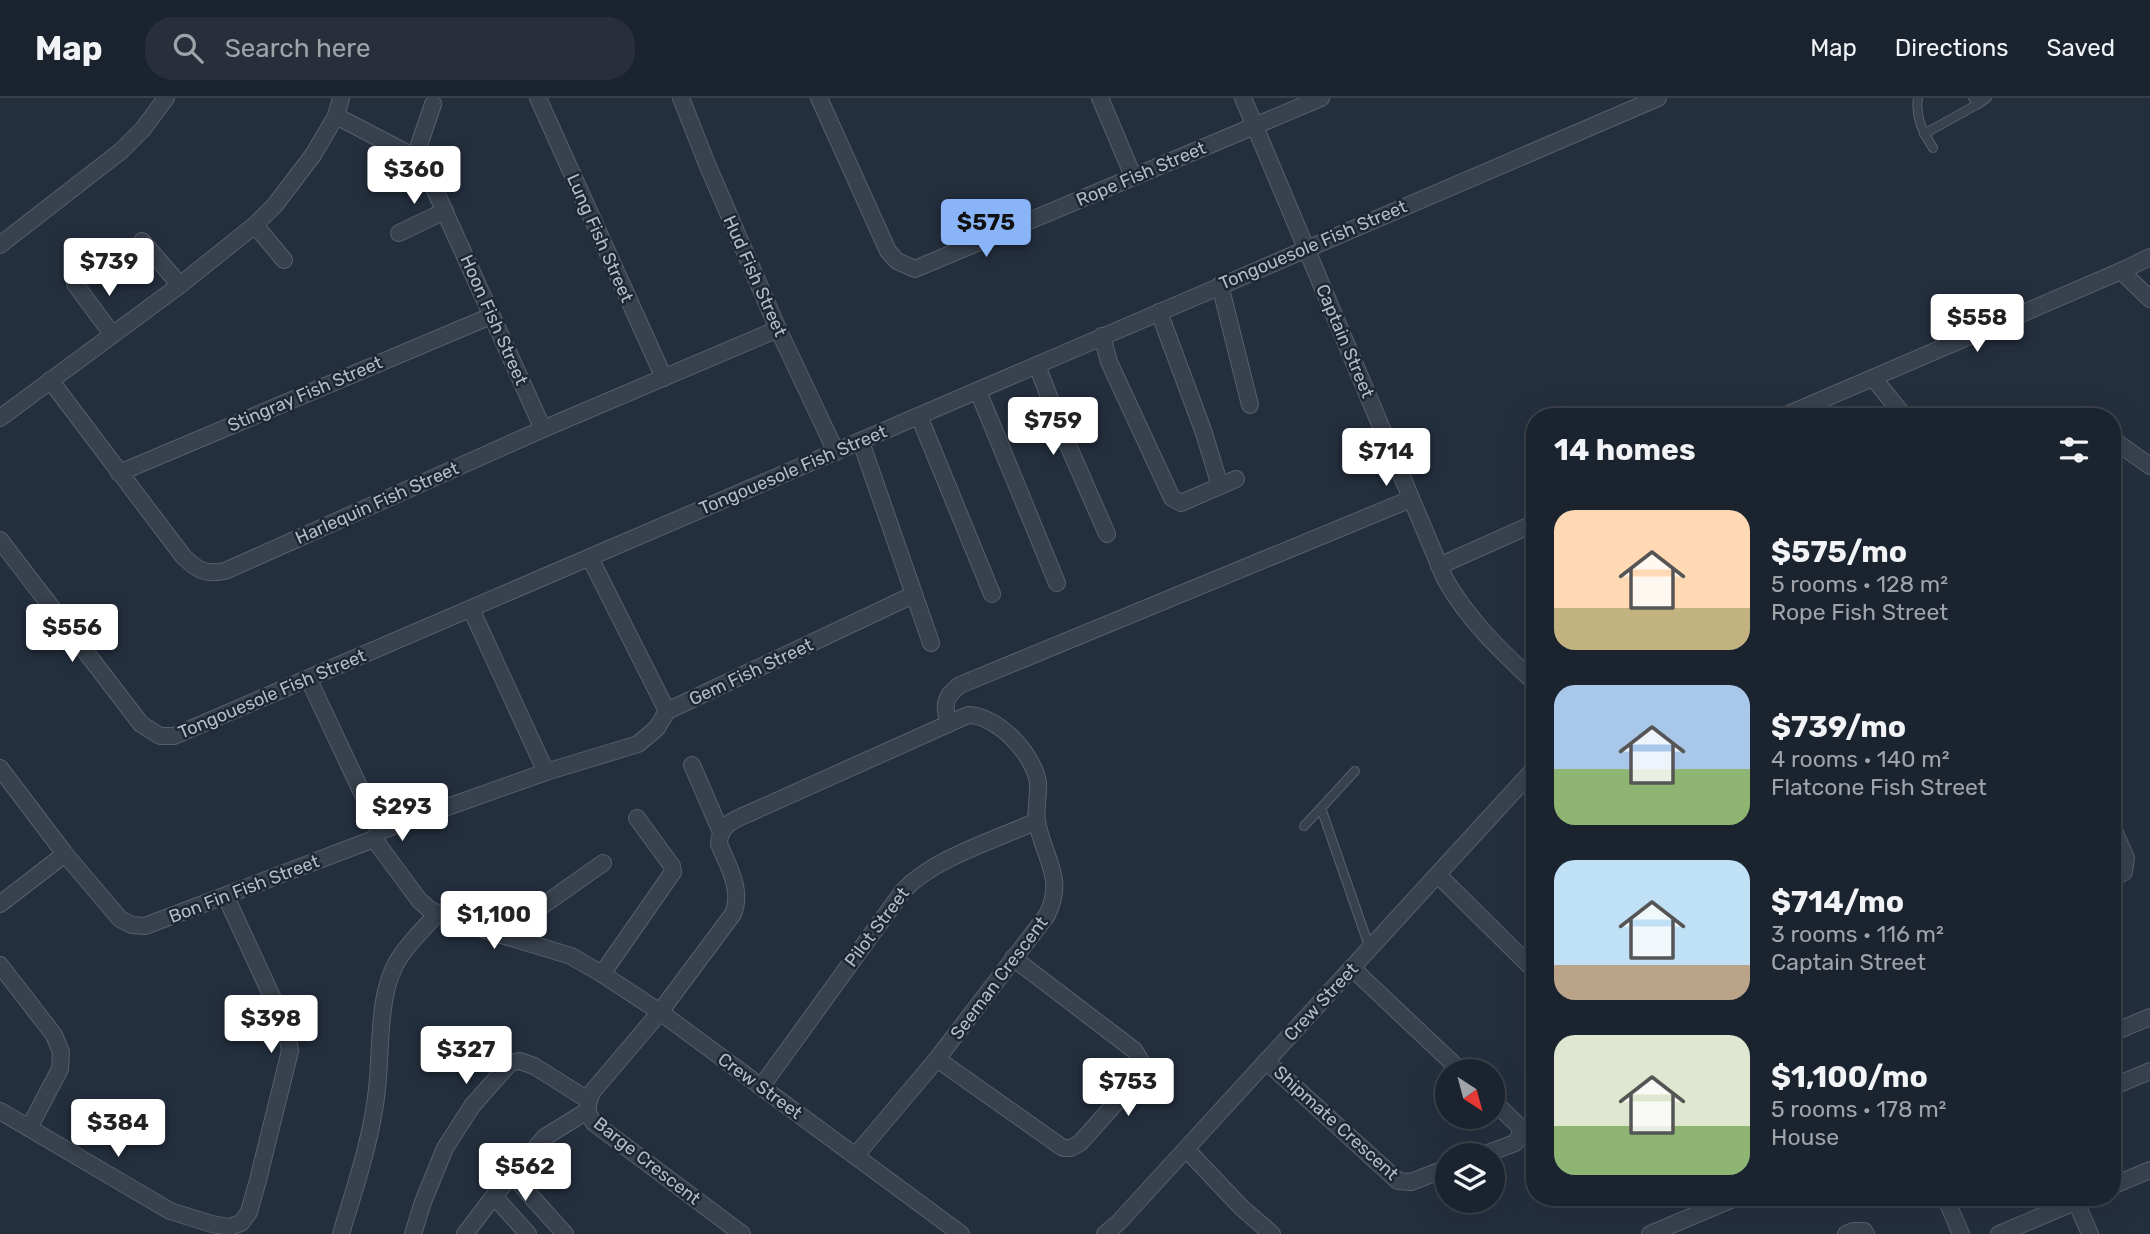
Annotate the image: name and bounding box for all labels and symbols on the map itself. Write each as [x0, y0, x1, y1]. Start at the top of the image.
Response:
street label: Rope Fish Street [1073, 137, 1209, 211]
pin: $360 [373, 146, 455, 206]
street label: Lung Fish Street [562, 170, 638, 306]
street label: Tongouesole Fish Street [1216, 195, 1410, 295]
pin: $575 [945, 200, 1027, 259]
street label: Hud Fish Street [718, 212, 792, 340]
pin: $739 [68, 238, 150, 298]
street label: Hoon Fish Street [455, 251, 533, 389]
street label: Captain Street [1311, 281, 1379, 401]
pin: $558 [1936, 294, 2018, 354]
street label: Stingray Fish Street [224, 351, 386, 437]
pin: $759 [1012, 398, 1094, 457]
street label: Tongouesole Fish Street [696, 420, 890, 520]
pin: $714 [1345, 428, 1427, 488]
street label: Harlequin Fish Street [292, 457, 462, 549]
pin: $556 [31, 604, 113, 664]
street label: Gem Fish Street [686, 634, 816, 710]
street label: Tongouesole Fish Street [175, 644, 369, 744]
pin: $293 [361, 784, 443, 843]
street label: Bon Fin Fish Street [166, 850, 322, 928]
street label: Pilot Street [840, 883, 914, 971]
pin: $1,100 [437, 892, 551, 951]
street label: Seeman Crescent [946, 912, 1052, 1044]
street label: Crew Street [1279, 958, 1363, 1046]
pin: $398 [230, 996, 312, 1055]
pin: $327 [425, 1026, 507, 1086]
street label: Crew Street [714, 1048, 806, 1124]
pin: $753 [1087, 1058, 1169, 1118]
north arrow [1435, 1059, 1505, 1129]
street label: Shipmate Crescent [1269, 1061, 1403, 1185]
pin: $384 [77, 1100, 159, 1159]
street label: Barge Crescent [589, 1112, 705, 1210]
pin: $562 [484, 1144, 566, 1203]

